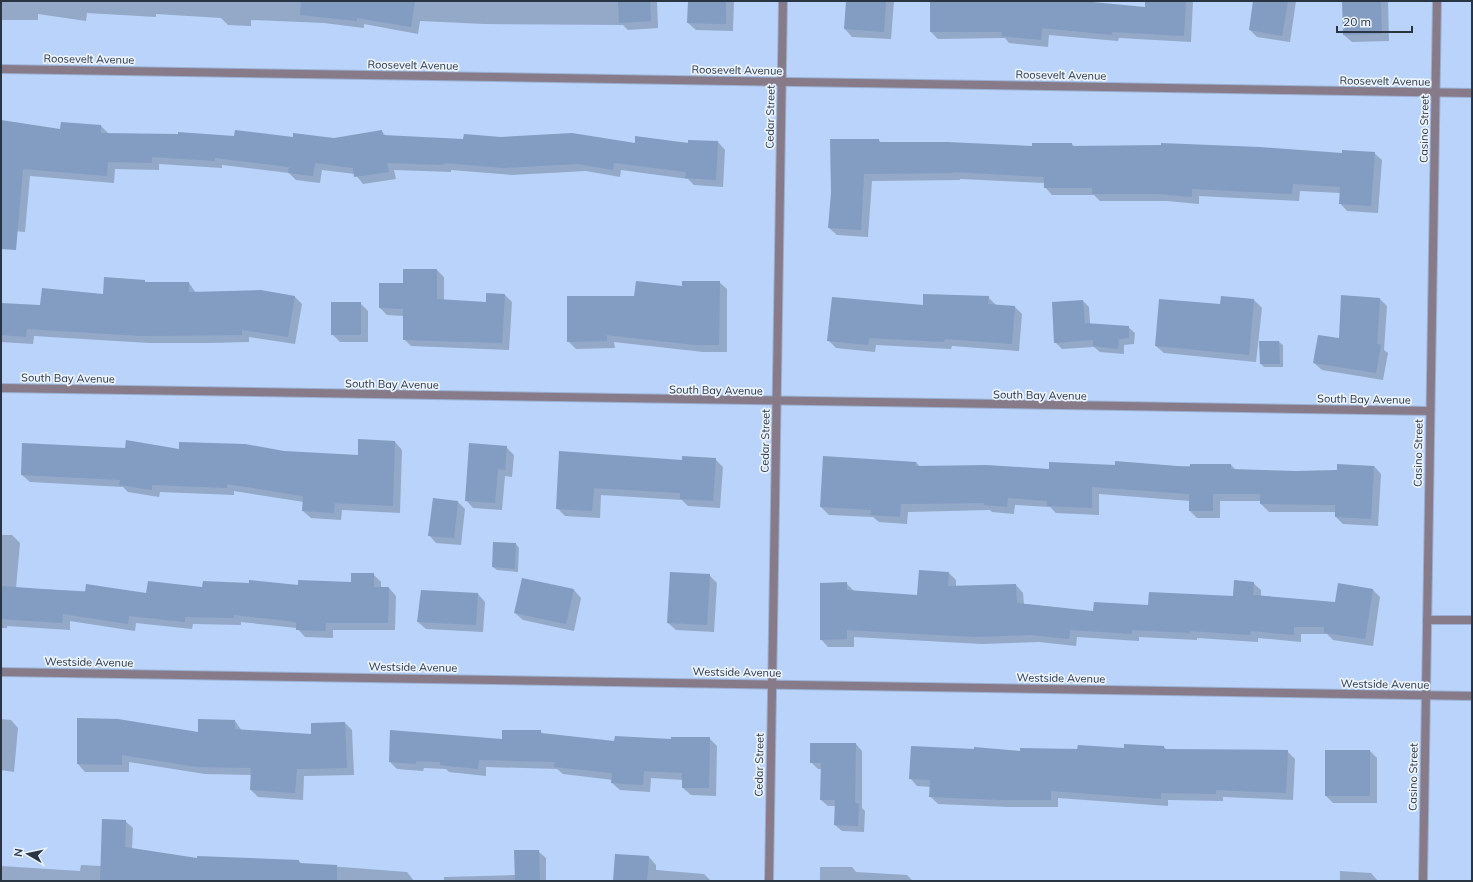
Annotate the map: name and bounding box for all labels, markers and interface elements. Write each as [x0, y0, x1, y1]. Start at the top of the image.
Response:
scale bar [1337, 8, 1412, 34]
text: 20 m [1343, 14, 1371, 29]
street label: Roosevelt Avenue [43, 51, 135, 67]
street label: Roosevelt Avenue [367, 57, 459, 73]
street label: Roosevelt Avenue [691, 62, 783, 78]
street label: Roosevelt Avenue [1015, 67, 1107, 83]
street label: Roosevelt Avenue [1339, 73, 1431, 89]
street label: Cedar Street [762, 85, 778, 149]
street label: Casino Street [1416, 95, 1432, 163]
street label: South Bay Avenue [21, 370, 115, 386]
street label: South Bay Avenue [345, 376, 439, 392]
street label: South Bay Avenue [669, 382, 763, 398]
street label: South Bay Avenue [993, 387, 1087, 403]
street label: South Bay Avenue [1317, 391, 1411, 407]
street label: Cedar Street [757, 409, 773, 473]
street label: Casino Street [1410, 419, 1426, 487]
street label: Westside Avenue [45, 654, 133, 670]
street label: Westside Avenue [369, 659, 457, 675]
street label: Westside Avenue [693, 664, 781, 680]
street label: Westside Avenue [1017, 670, 1105, 686]
street label: Westside Avenue [1341, 676, 1429, 692]
street label: Cedar Street [751, 733, 767, 797]
street label: Casino Street [1405, 743, 1421, 811]
north arrow [8, 834, 48, 874]
text: N [11, 847, 26, 858]

